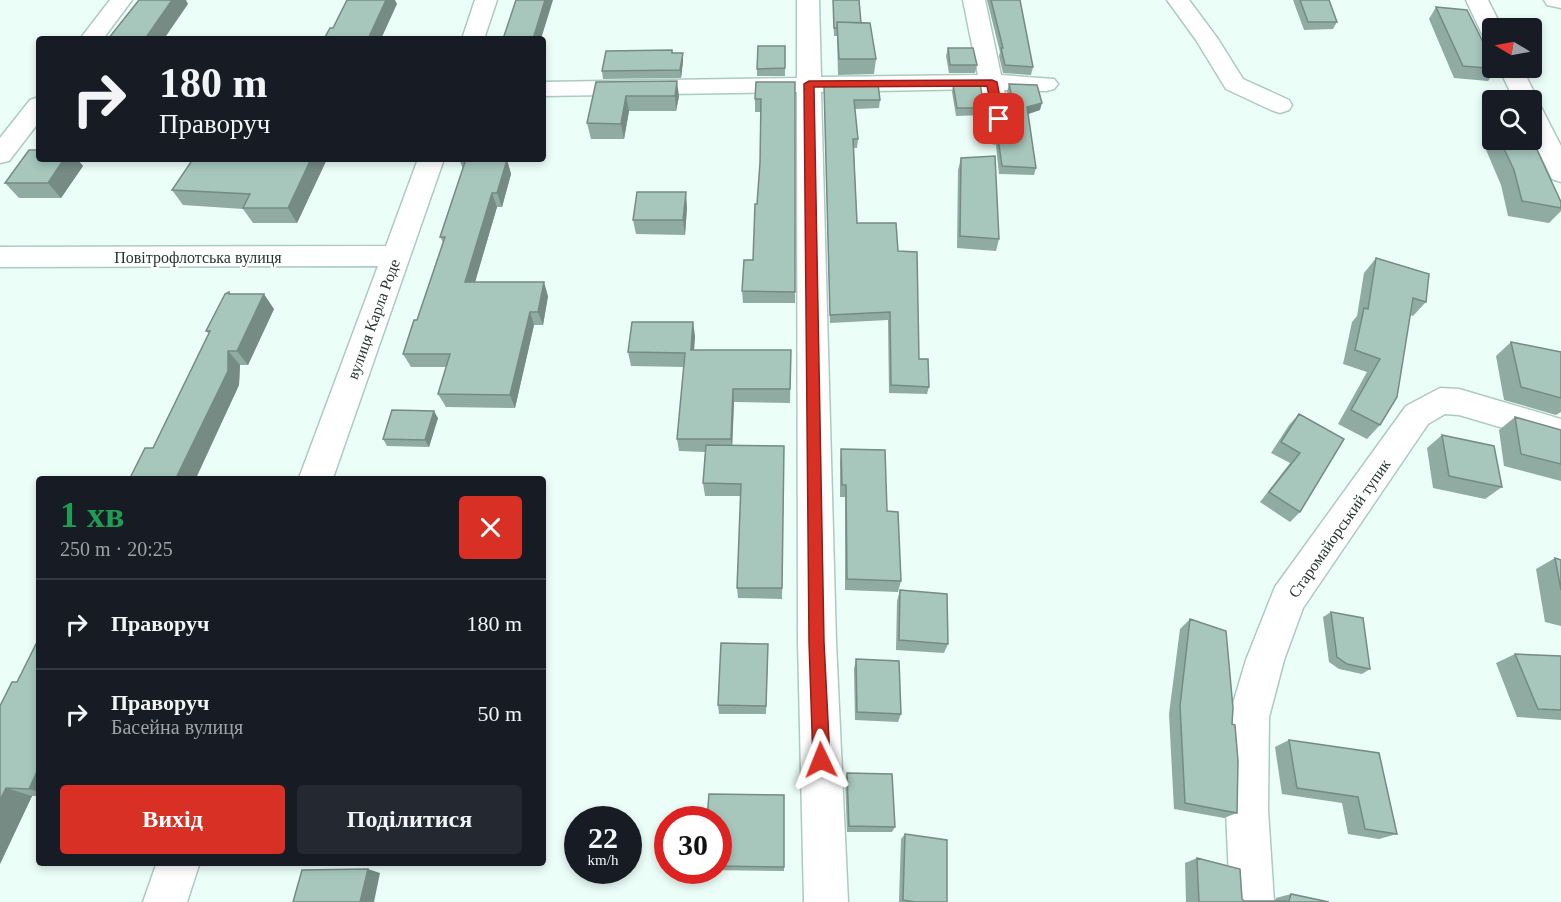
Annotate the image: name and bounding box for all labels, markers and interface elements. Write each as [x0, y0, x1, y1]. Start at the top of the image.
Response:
north arrow [1482, 18, 1542, 78]
map controls [1482, 18, 1542, 150]
icon: right [60, 60, 138, 138]
text: 180 m [159, 60, 268, 106]
button: search [1482, 90, 1542, 150]
pin [973, 93, 1024, 144]
icon: arrive [982, 102, 1015, 135]
text: Праворуч [159, 109, 270, 139]
street label: Повітрофлотська вулиця [114, 249, 282, 267]
street label: вулиця Карла Роде [344, 257, 404, 382]
street label: Старомайорський тупик [1285, 456, 1395, 601]
text: 1 хв [60, 495, 124, 535]
button: close [459, 496, 522, 559]
text: 250 m · 20:25 [60, 538, 173, 560]
icon: right [60, 608, 93, 641]
text: Праворуч [111, 611, 209, 636]
text: 180 m [466, 611, 522, 636]
text: Праворуч [111, 690, 209, 715]
icon: right [60, 698, 93, 731]
text: 50 m [477, 701, 522, 726]
text: Басейна вулиця [111, 716, 243, 738]
position arrow [789, 728, 853, 792]
button: Вихід [60, 785, 285, 854]
button: Поділитися [297, 785, 522, 854]
speed limit sign: 30 [654, 806, 732, 884]
text: 22 [588, 821, 618, 854]
text: km/h [588, 852, 618, 868]

